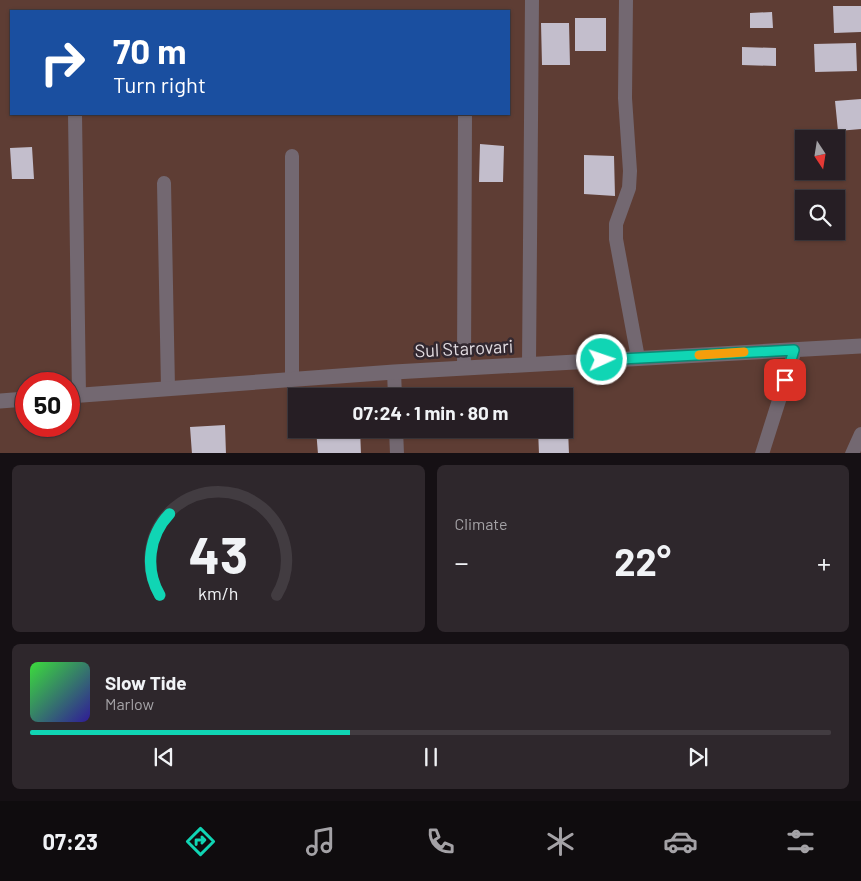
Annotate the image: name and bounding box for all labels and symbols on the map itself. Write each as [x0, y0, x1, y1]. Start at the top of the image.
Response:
north arrow [795, 130, 845, 180]
position arrow [575, 333, 627, 385]
street label: Sul Starovari [414, 334, 514, 362]
pin [764, 359, 806, 401]
speed limit sign: 50 [15, 372, 80, 437]

